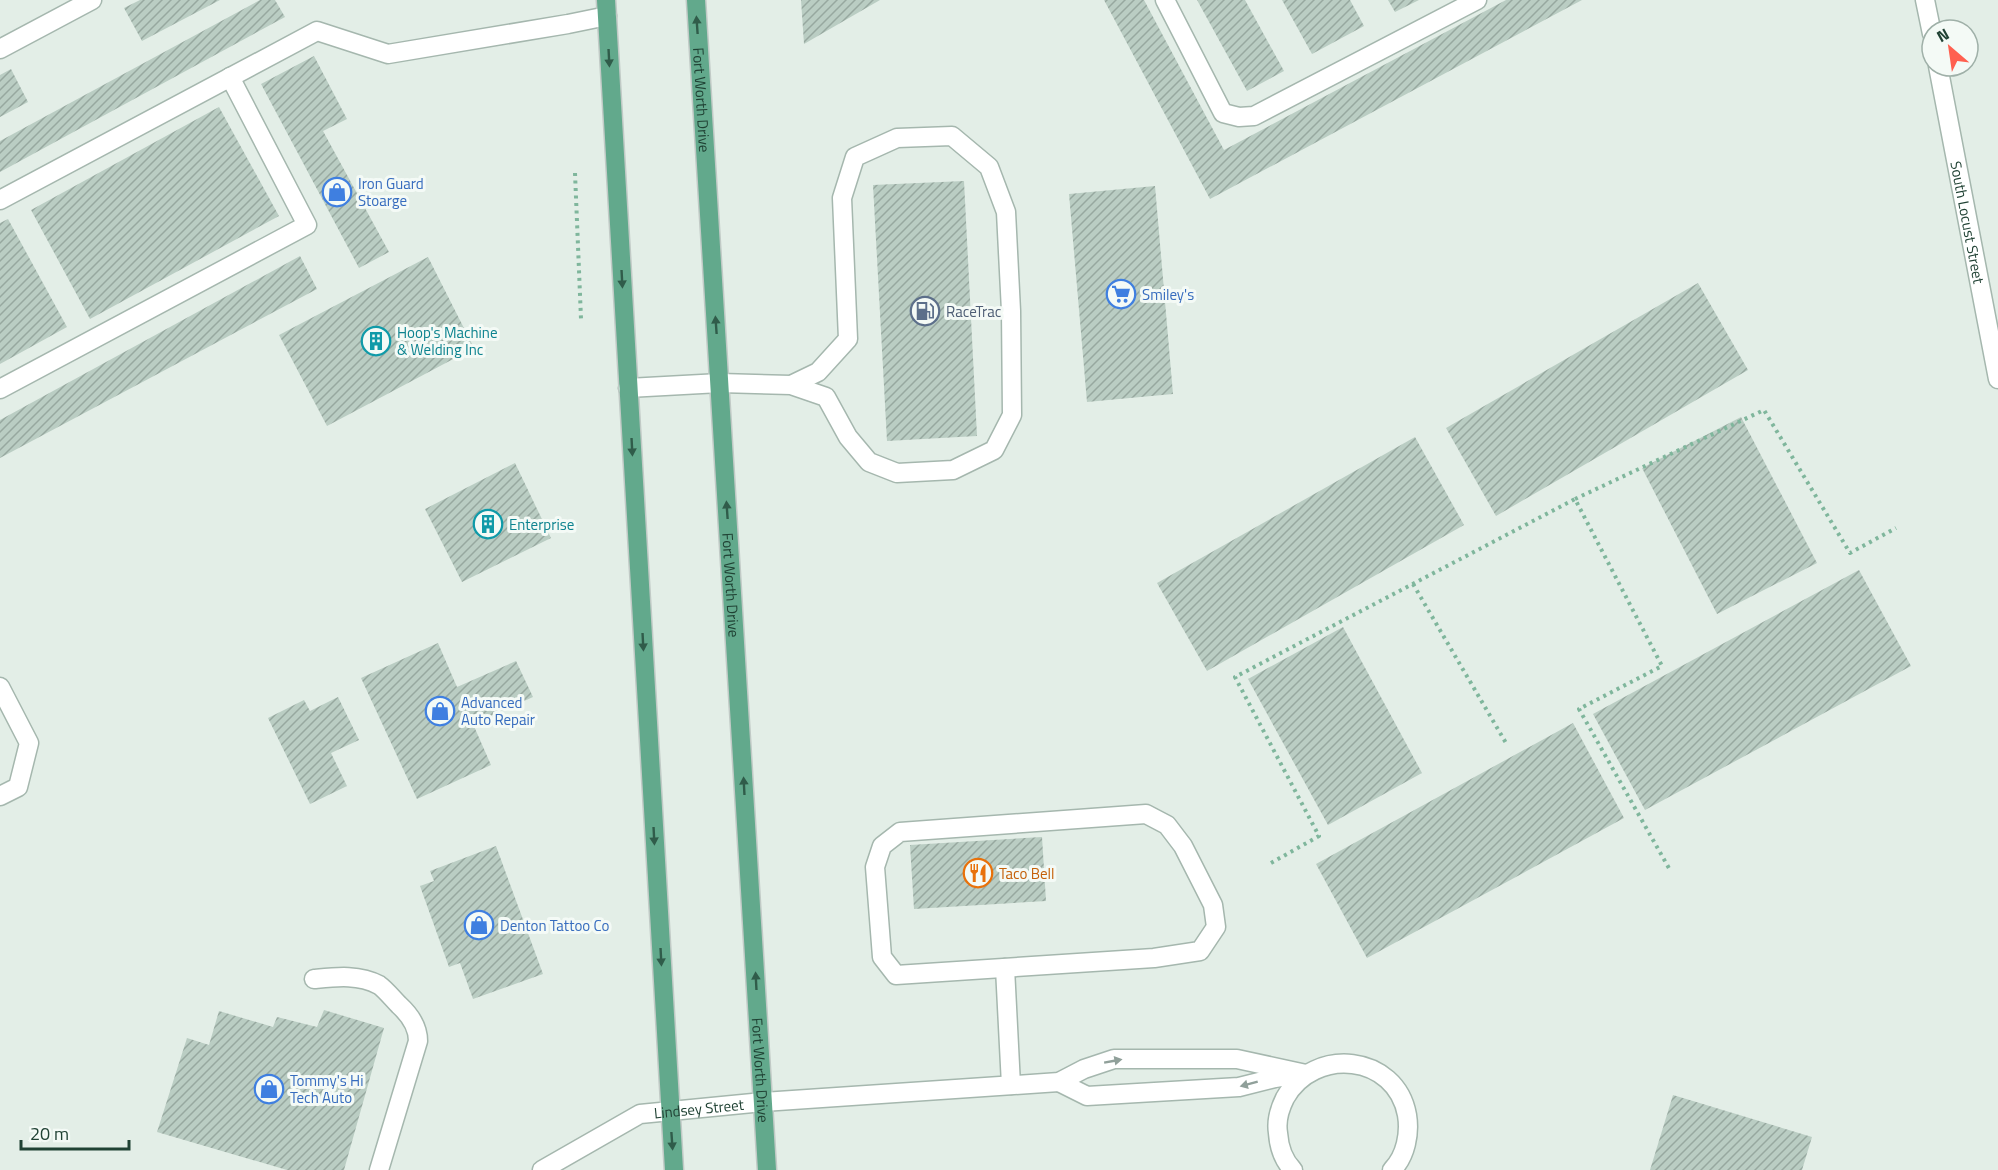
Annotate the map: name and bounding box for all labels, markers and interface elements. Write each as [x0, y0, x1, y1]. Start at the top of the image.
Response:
one-way arrow [692, 16, 702, 35]
north arrow [1920, 18, 1980, 78]
text: N [1932, 22, 1953, 48]
street label: Fort Worth Drive [687, 47, 717, 153]
one-way arrow [605, 49, 614, 68]
street label: South Locust Street [1945, 159, 1991, 286]
place label: Iron Guard Stoarge [358, 172, 424, 212]
shop icon: Iron Guard Stoarge [321, 176, 353, 208]
one-way arrow [617, 269, 626, 288]
supermarket icon: Smiley's [1105, 278, 1137, 310]
place label: Smiley's [1142, 283, 1194, 306]
fuel station icon: RaceTrac [909, 295, 941, 327]
place label: RaceTrac [946, 300, 1001, 323]
one-way arrow [711, 315, 721, 334]
place label: Hoop's Machine & Welding Inc [397, 321, 498, 361]
building icon: Hoop's Machine & Welding Inc [360, 325, 392, 357]
one-way arrow [627, 437, 636, 456]
one-way arrow [723, 501, 732, 520]
building icon: Enterprise [472, 508, 504, 540]
place label: Enterprise [509, 513, 574, 536]
street label: Fort Worth Drive [717, 532, 746, 638]
one-way arrow [638, 632, 648, 651]
place label: Advanced Auto Repair [461, 691, 535, 731]
shop icon: Advanced Auto Repair [424, 695, 456, 727]
one-way arrow [740, 777, 749, 796]
one-way arrow [650, 827, 659, 846]
restaurant icon: Taco Bell [962, 857, 994, 889]
place label: Taco Bell [999, 862, 1055, 885]
shop icon: Denton Tattoo Co [463, 909, 495, 941]
place label: Denton Tattoo Co [500, 914, 610, 937]
one-way arrow [657, 948, 666, 967]
one-way arrow [751, 972, 761, 991]
street label: Fort Worth Drive [746, 1017, 776, 1123]
one-way arrow [1104, 1056, 1123, 1065]
place label: Tommy's Hi Tech Auto [290, 1069, 363, 1109]
shop icon: Tommy's Hi Tech Auto [253, 1073, 285, 1105]
one-way arrow [1240, 1080, 1258, 1090]
street label: Lindsey Street [653, 1092, 746, 1124]
scale bar [21, 1113, 129, 1151]
text: 20 m [30, 1120, 69, 1147]
one-way arrow [667, 1131, 677, 1150]

